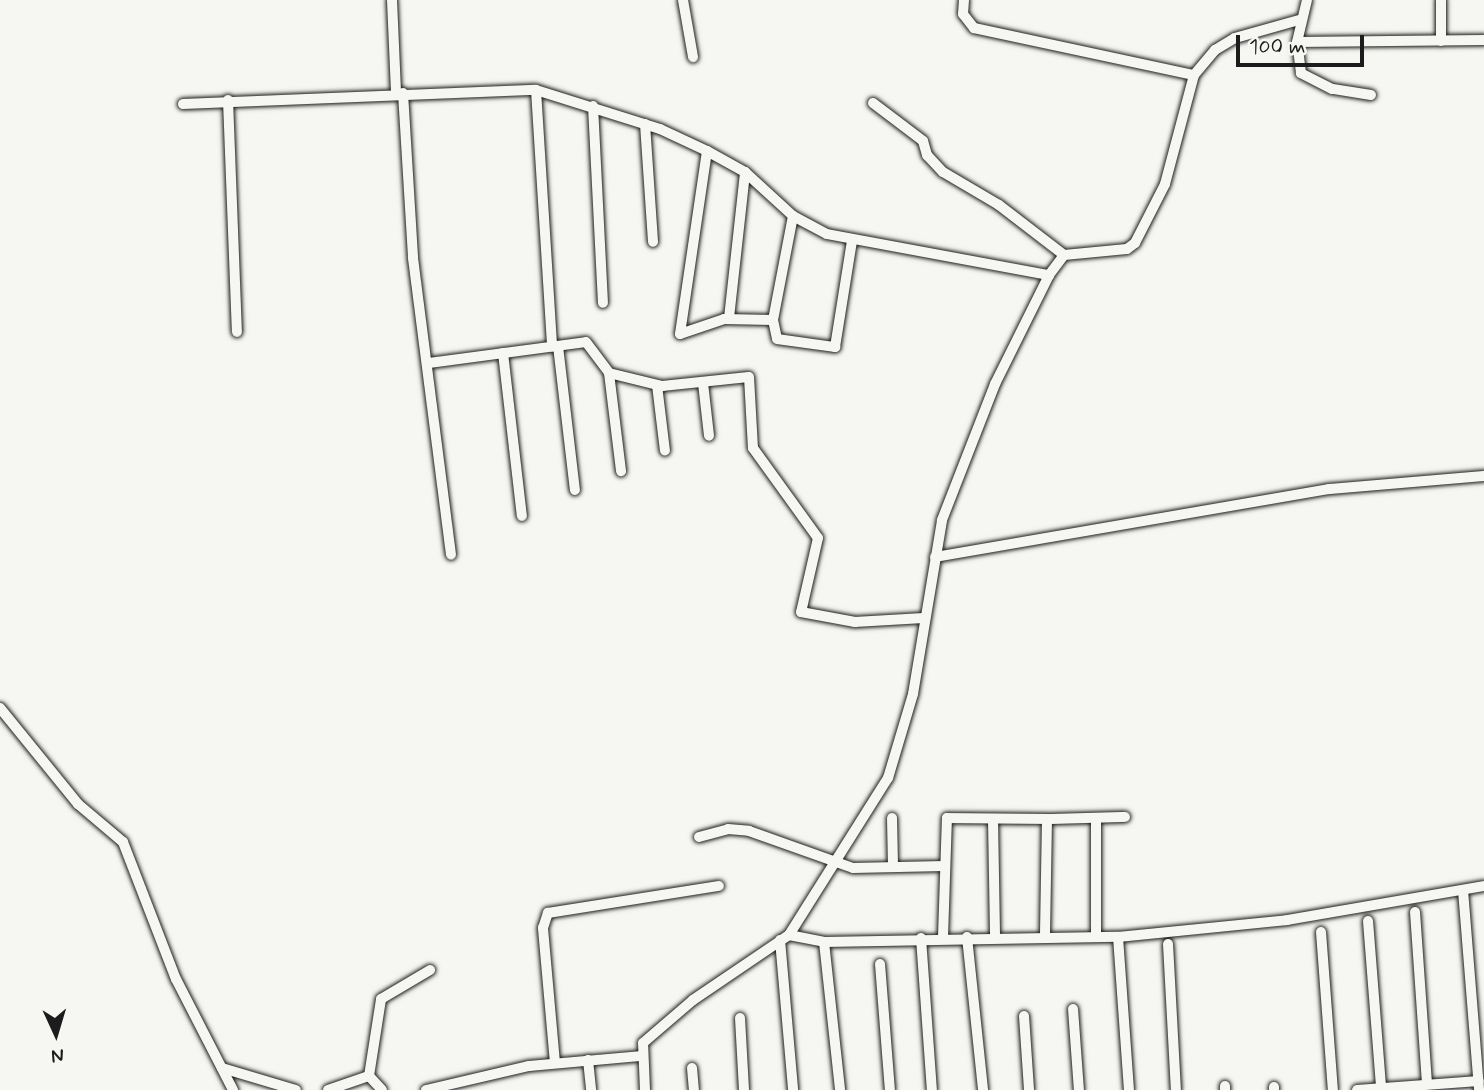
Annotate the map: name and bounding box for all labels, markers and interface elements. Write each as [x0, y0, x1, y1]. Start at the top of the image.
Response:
scale bar [1239, 21, 1367, 65]
text: 100 m [1249, 33, 1305, 61]
north arrow [21, 999, 91, 1069]
text: N [50, 1043, 65, 1068]

